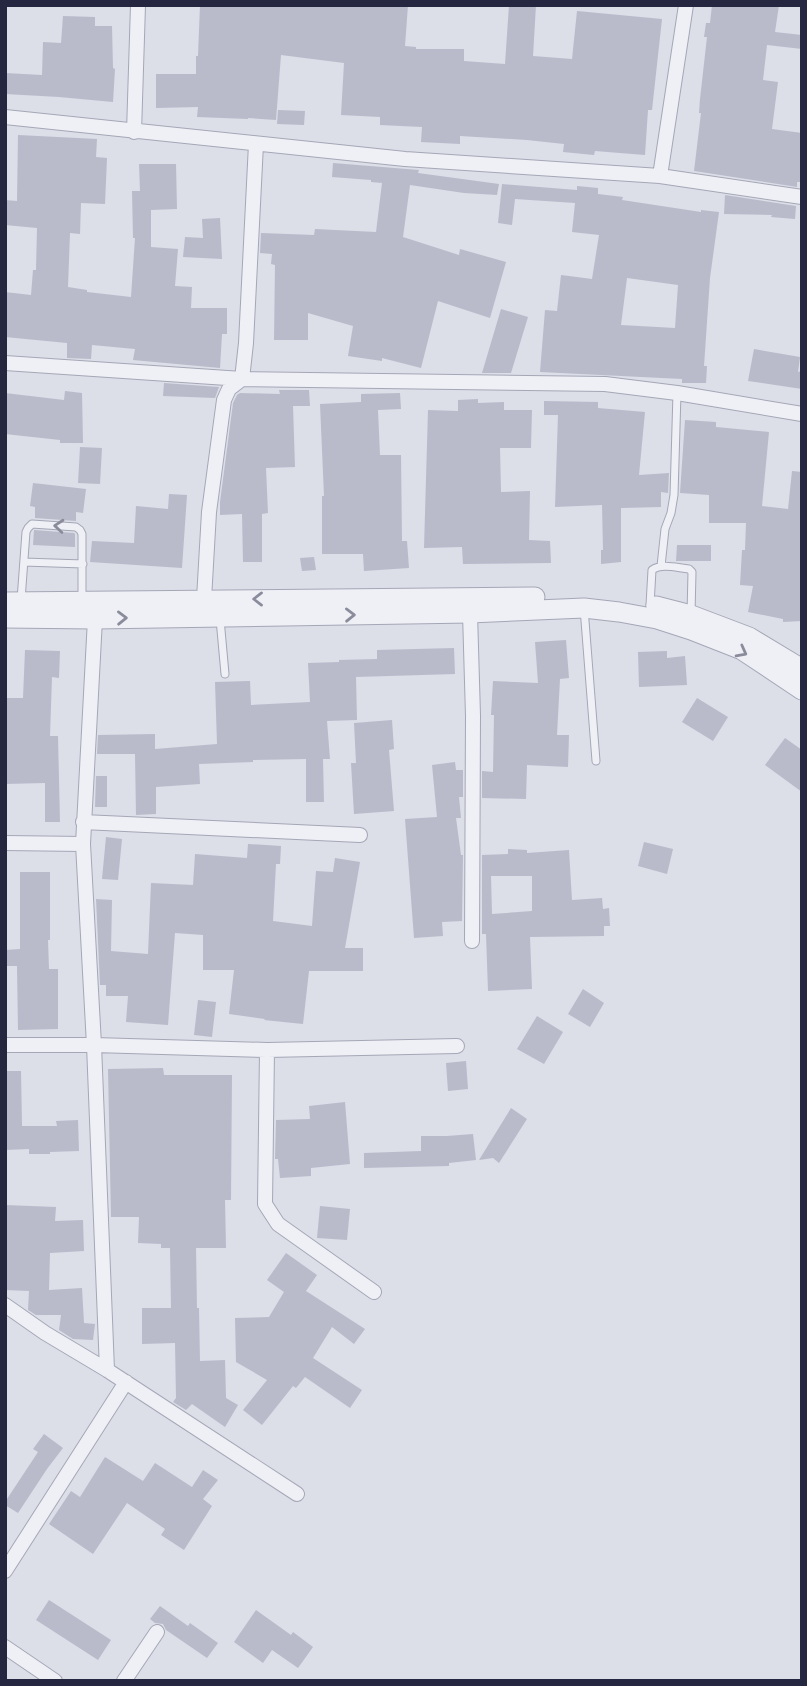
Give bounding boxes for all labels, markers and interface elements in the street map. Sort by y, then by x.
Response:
one-way arrow [54,519,65,534]
one-way arrow [253,591,263,607]
one-way arrow [345,607,356,623]
one-way arrow [117,611,128,626]
one-way arrow [734,643,747,657]

